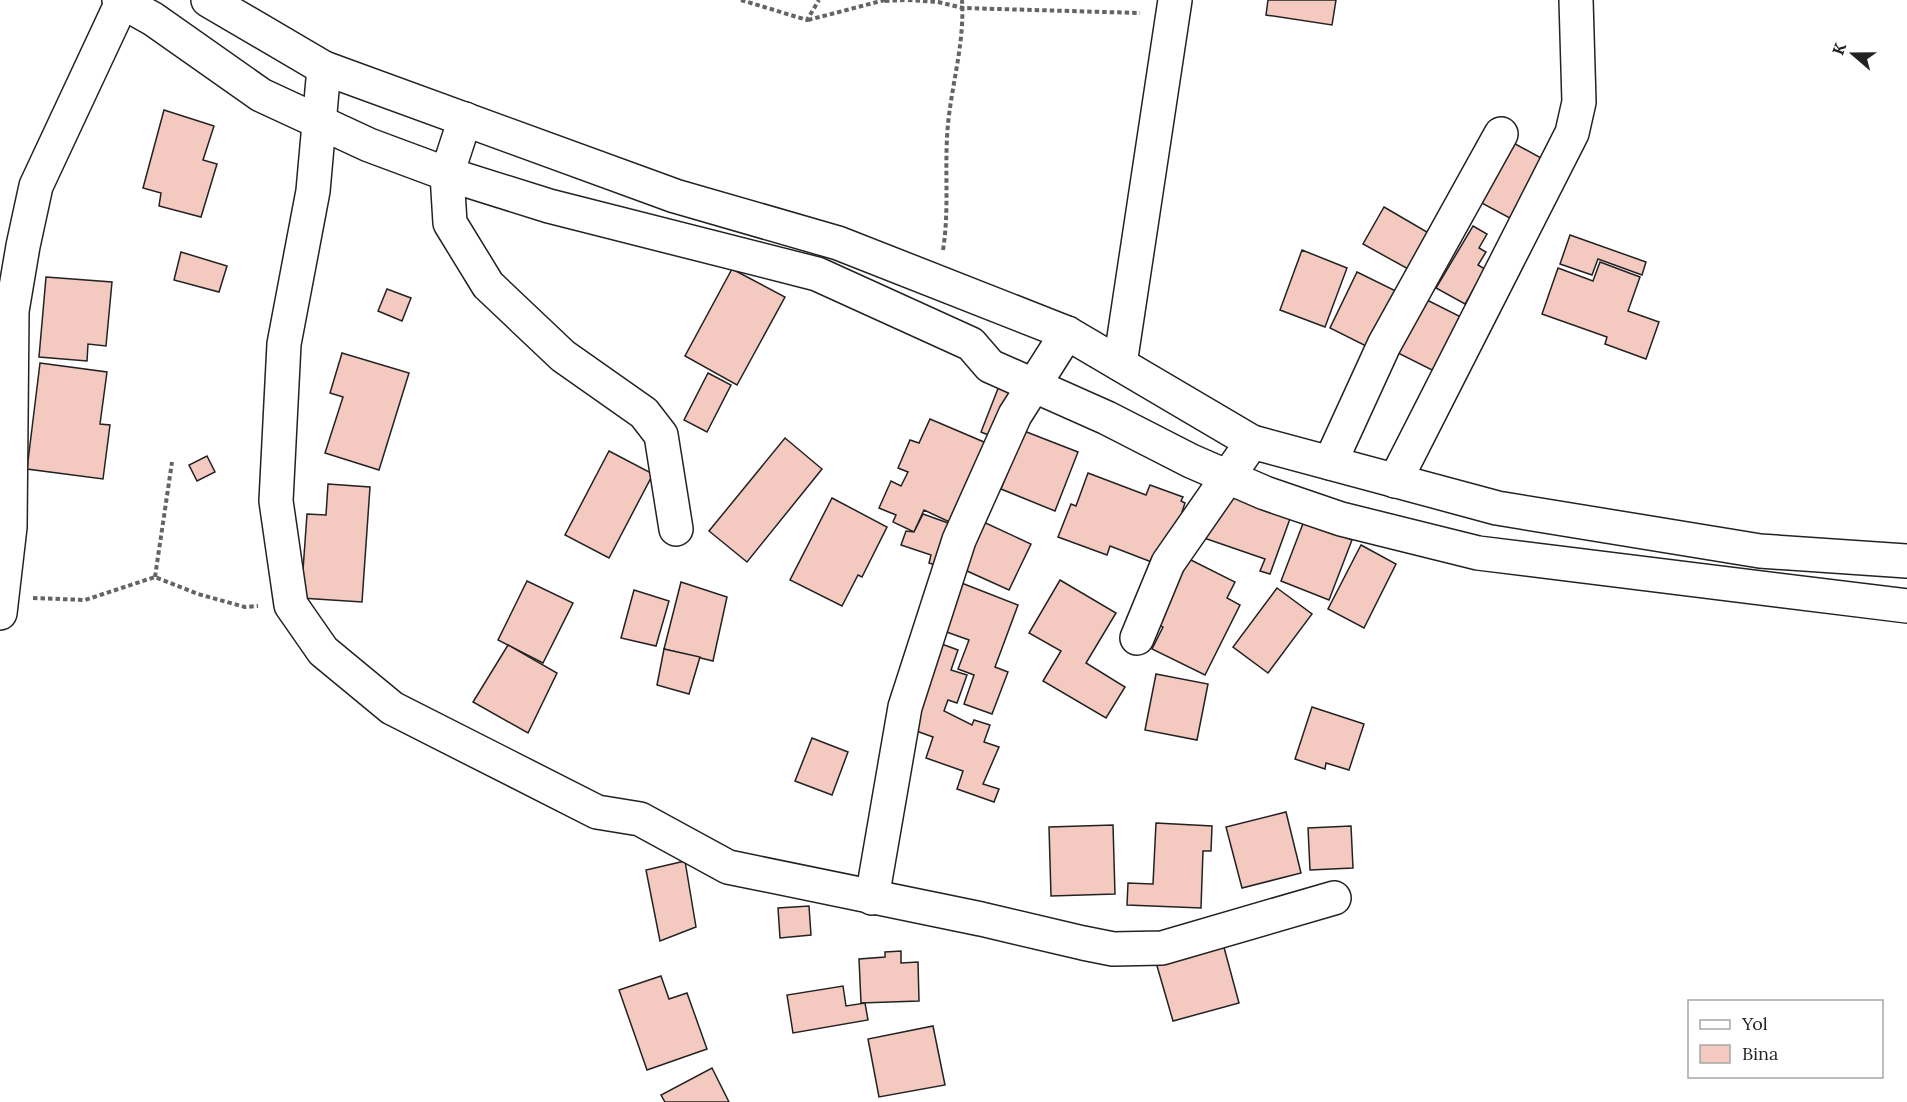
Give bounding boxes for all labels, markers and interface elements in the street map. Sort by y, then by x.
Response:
north arrow [1823,24,1883,84]
text: K [1828,40,1850,58]
legend [1688,1000,1883,1078]
text: Yol [1741,1012,1768,1035]
text: Bina [1742,1042,1778,1065]

